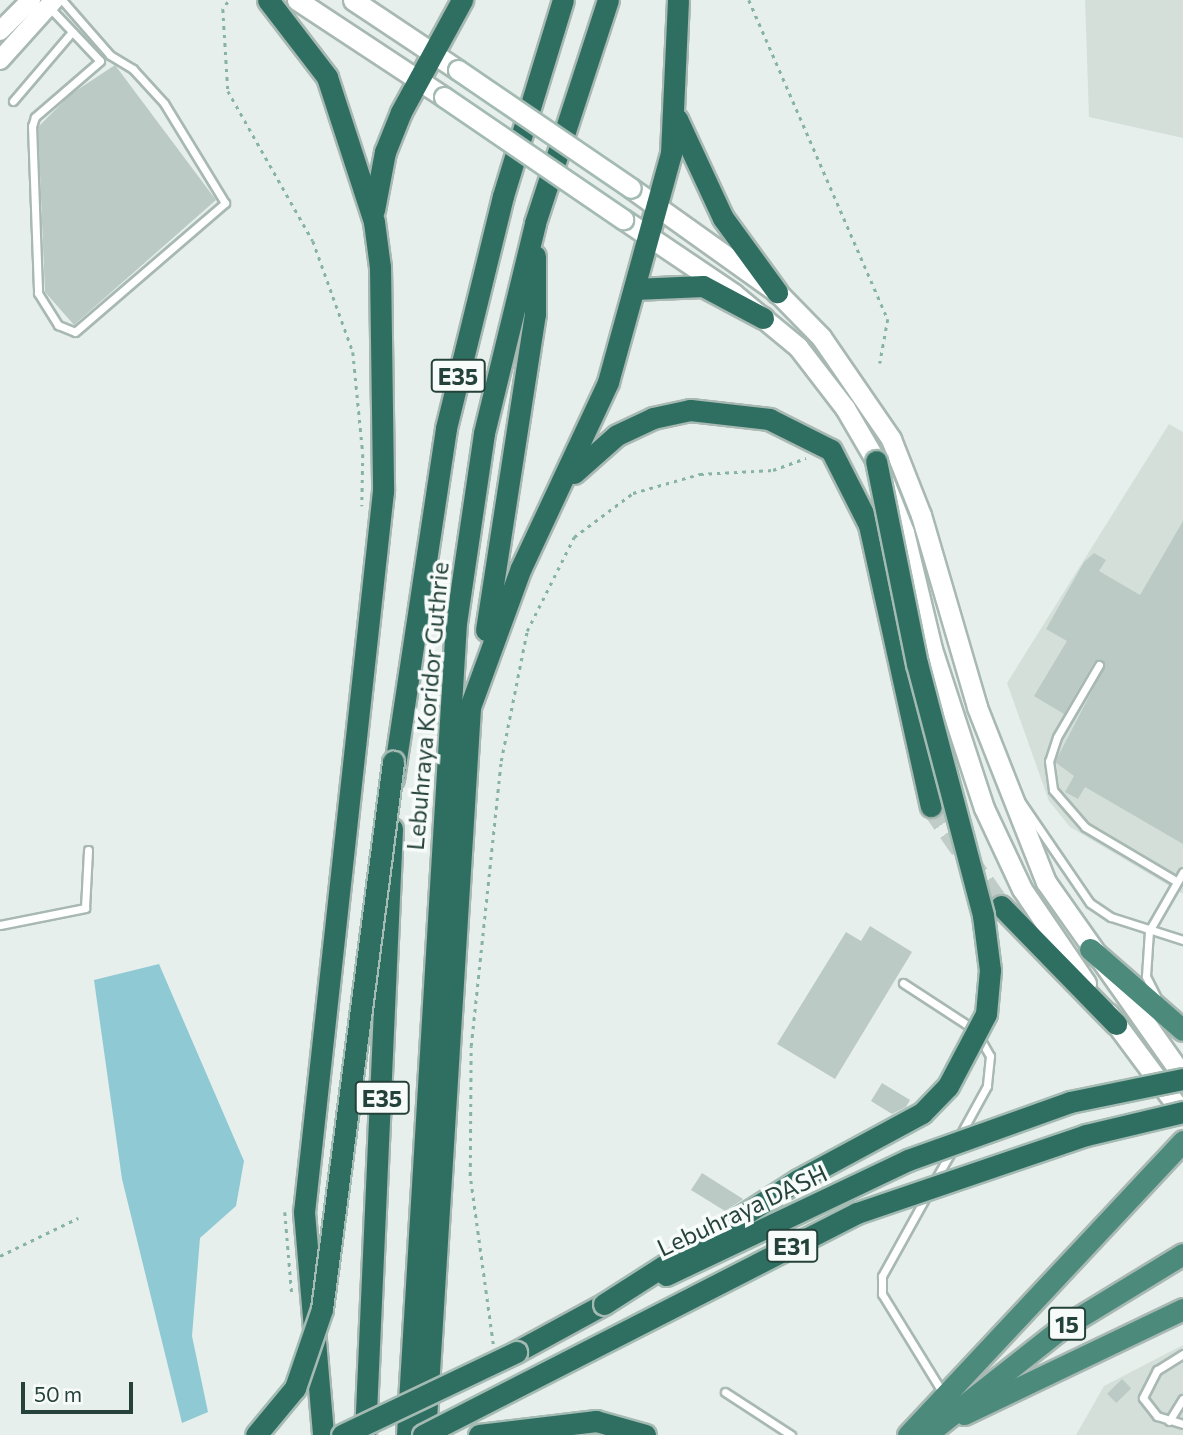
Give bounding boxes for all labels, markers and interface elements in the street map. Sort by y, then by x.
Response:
road number: E35 [430,356,486,396]
street label: Lebuhraya Koridor Guthrie [400,561,454,851]
road number: E35 [354,1078,410,1118]
street label: Lebuhraya DASH [652,1158,832,1262]
road number: E31 [766,1226,818,1266]
road number: 15 [1048,1304,1086,1344]
scale bar [24,1368,136,1412]
text: 50 m [34,1381,82,1406]

